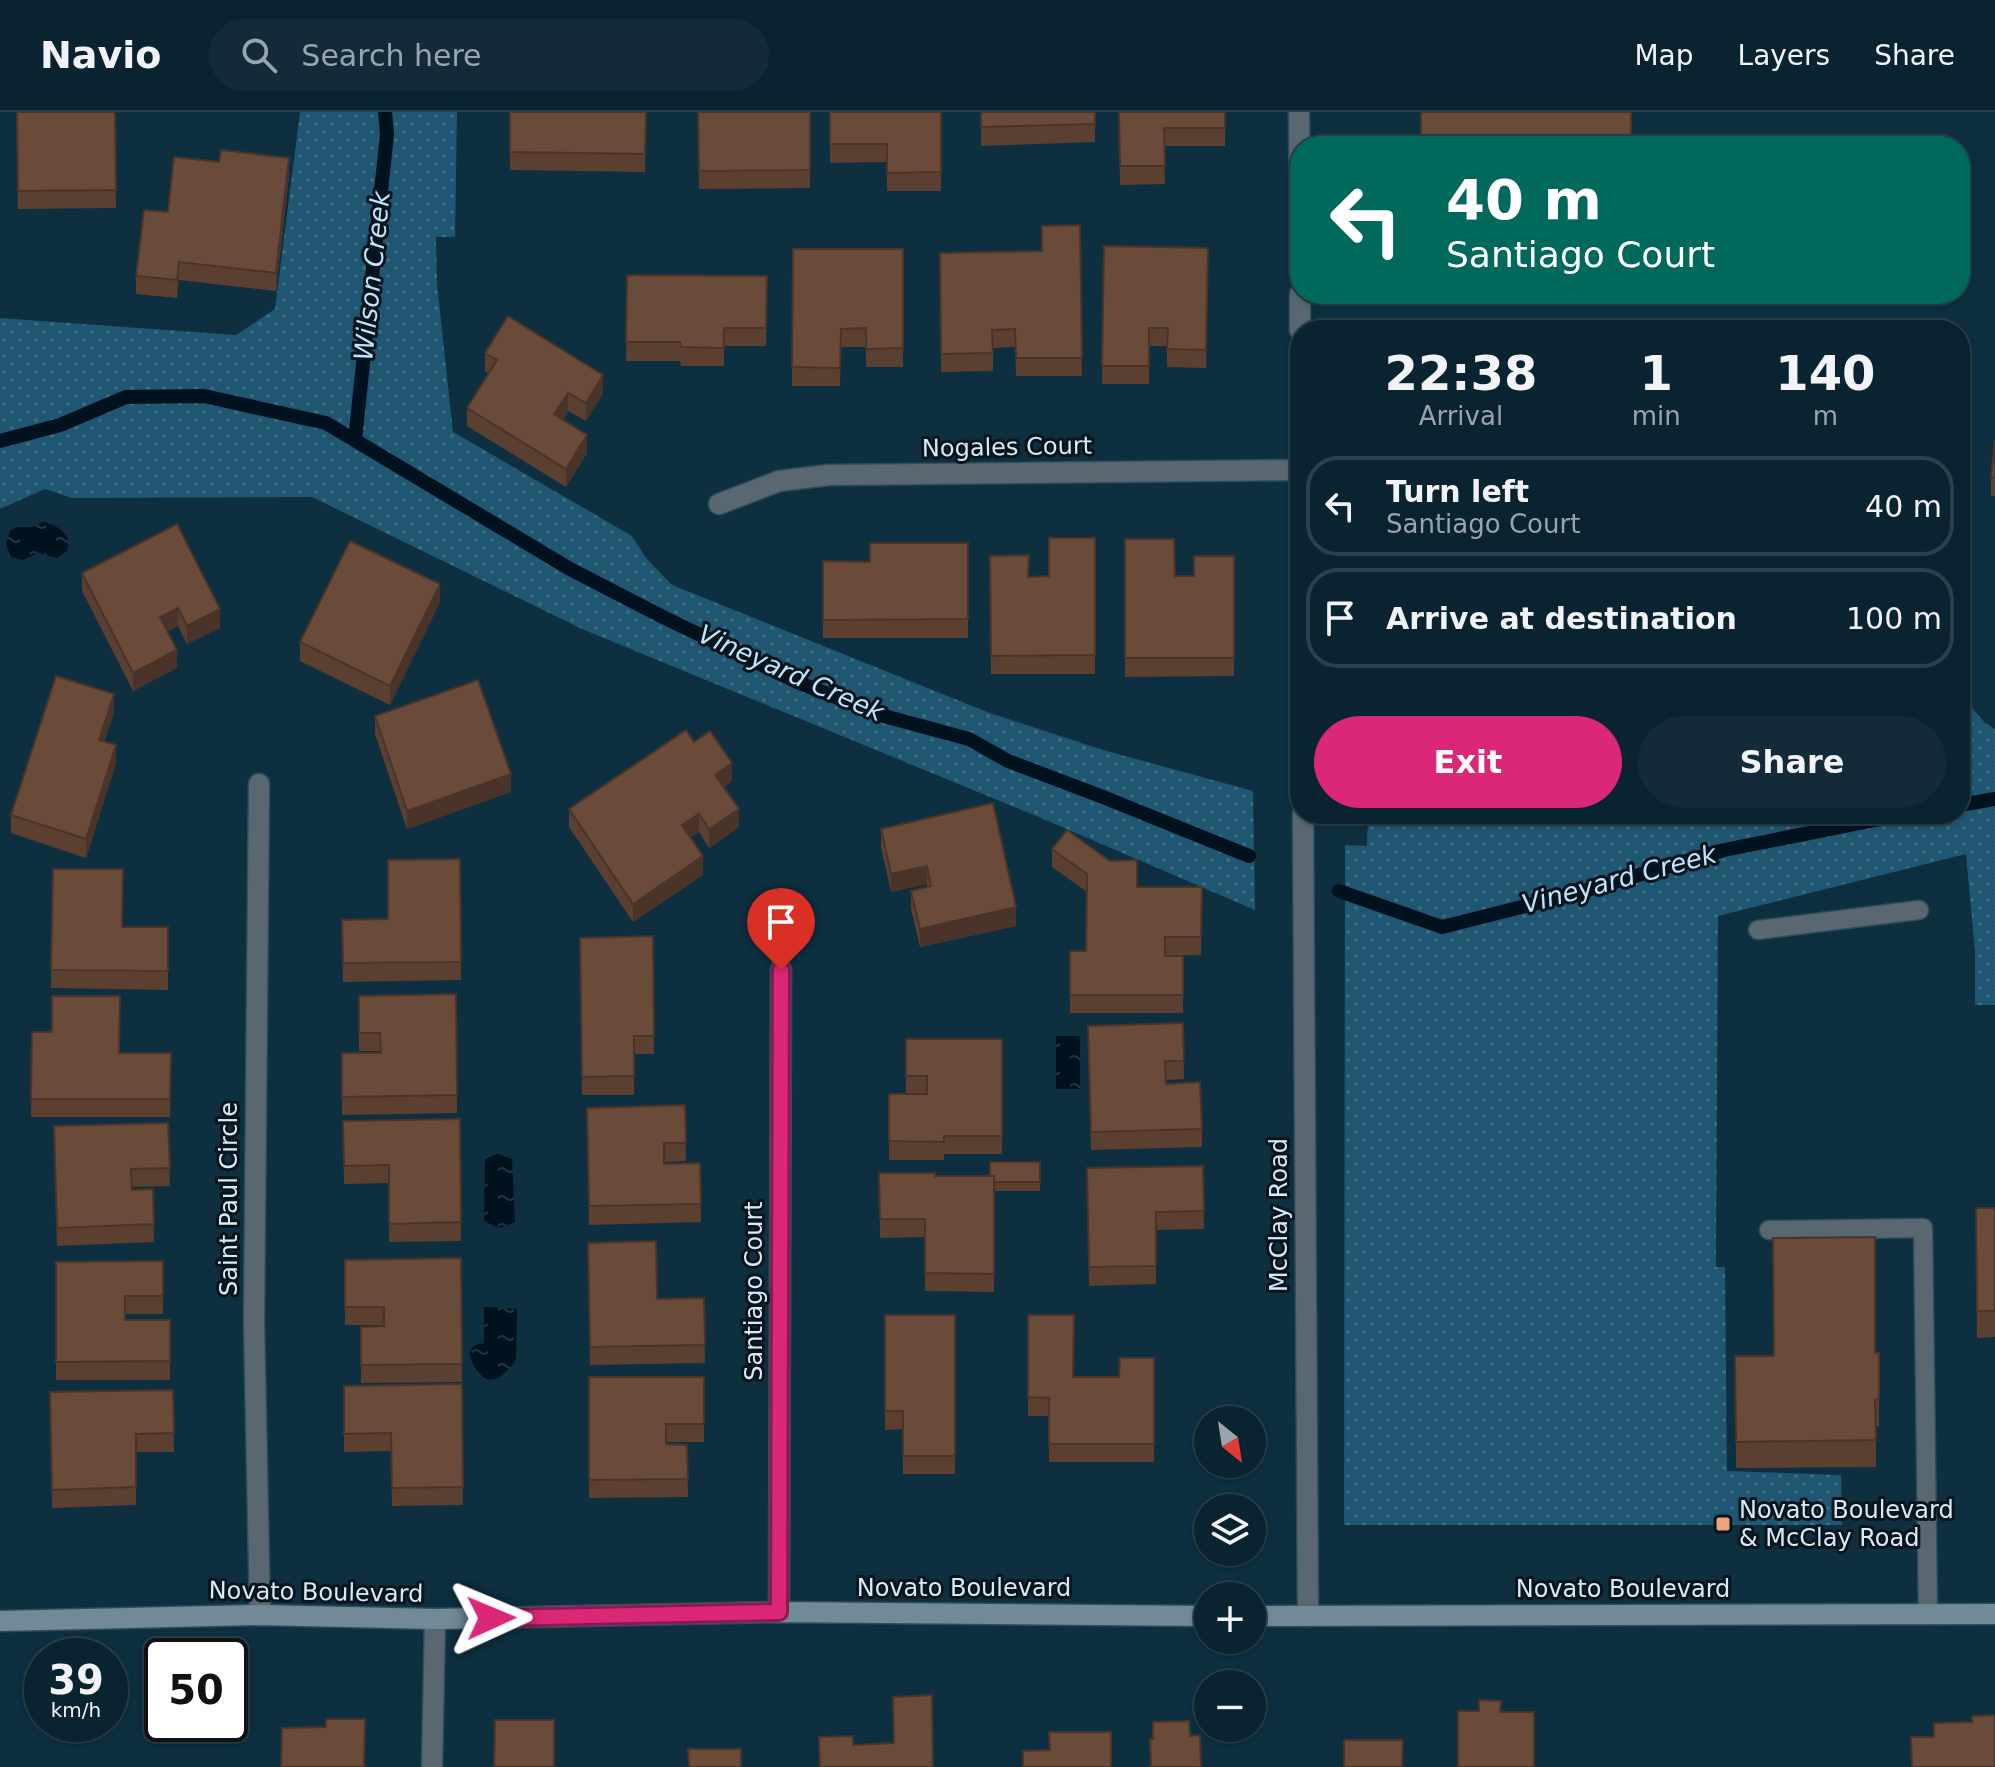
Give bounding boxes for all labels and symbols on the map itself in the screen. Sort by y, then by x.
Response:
water label: Wilson Creek [348,189,396,362]
street label: Nogales Court [922,432,1092,462]
water label: Vineyard Creek [693,619,889,728]
water label: Vineyard Creek [1518,838,1720,919]
pin [747,888,815,970]
street label: Saint Paul Circle [215,1102,243,1296]
street label: McClay Road [1265,1138,1293,1292]
street label: Santiago Court [740,1201,768,1381]
north arrow [1194,1406,1266,1478]
place label: Novato Boulevard & McClay Road [1739,1496,1954,1552]
marker: Novato Boulevard & McClay Road [1714,1515,1732,1533]
street label: Novato Boulevard [857,1574,1071,1602]
street label: Novato Boulevard [1516,1575,1730,1603]
street label: Novato Boulevard [208,1576,424,1608]
position arrow [449,1576,533,1660]
speed limit sign: 50 [144,1638,248,1742]

